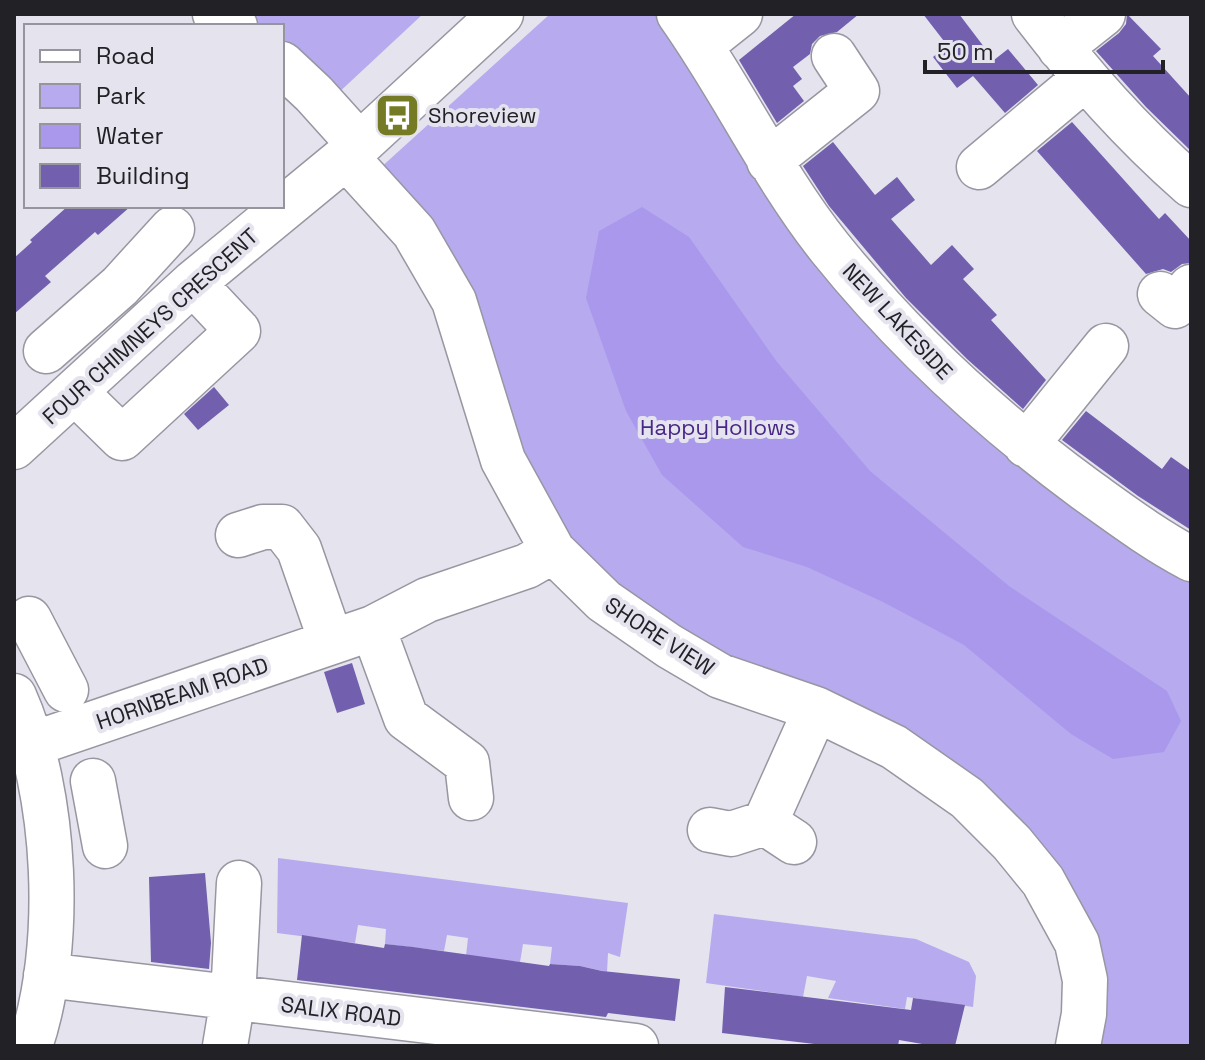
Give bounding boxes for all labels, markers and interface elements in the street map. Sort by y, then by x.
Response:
legend [24,24,284,208]
scale bar [925,24,1163,74]
text: 50 m [937,36,994,67]
text: Road [96,40,155,71]
text: Park [96,80,146,111]
bus stop icon: Shoreview [373,91,421,139]
place label: Shoreview [428,101,537,129]
text: Water [96,120,164,151]
text: Building [96,160,190,191]
street label: FOUR CHIMNEYS CRESCENT [36,222,264,430]
street label: NEW LAKESIDE [837,257,959,385]
park label: Happy Hollows [640,413,796,441]
street label: SHORE VIEW [600,590,720,682]
street label: HORNBEAM ROAD [92,650,272,736]
street label: SALIX ROAD [279,990,403,1032]

